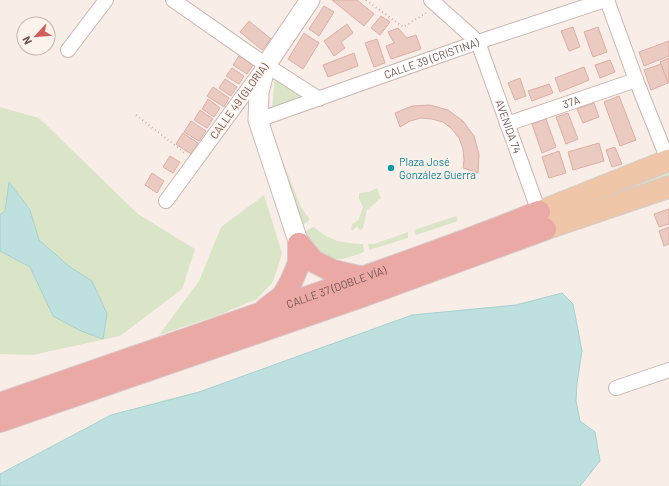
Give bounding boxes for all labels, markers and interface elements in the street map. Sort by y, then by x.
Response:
north arrow [16,16,56,56]
text: N [19,34,34,47]
street label: CALLE 39 (CRISTINA) [382,35,481,81]
street label: CALLE 49 (GLORIA) [207,60,271,141]
street label: 37A [561,92,582,111]
street label: AVENIDA 74 [493,98,524,155]
place label: Plaza José González Guerra [399,155,476,181]
marker: Plaza José González Guerra [386,163,396,173]
street label: CALLE 37 (DOBLE VÍA) [284,263,388,310]

